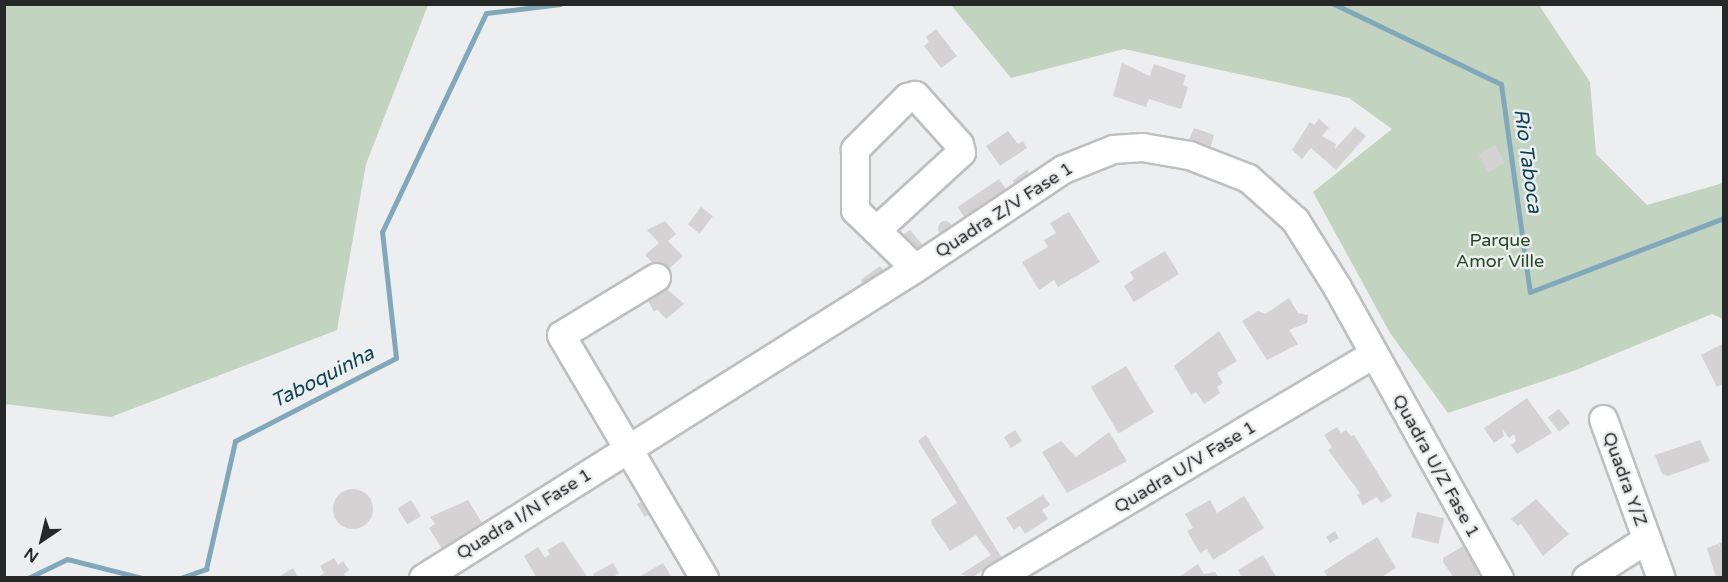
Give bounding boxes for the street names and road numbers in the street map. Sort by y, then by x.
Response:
street label: Quadra Z/V Fase 1 [931,157,1077,263]
street label: Quadra U/Z Fase 1 [1388,391,1484,541]
street label: Quadra U/V Fase 1 [1110,416,1260,518]
street label: Quadra Y/Z [1598,429,1652,529]
street label: Quadra I/N Fase 1 [452,464,596,564]

